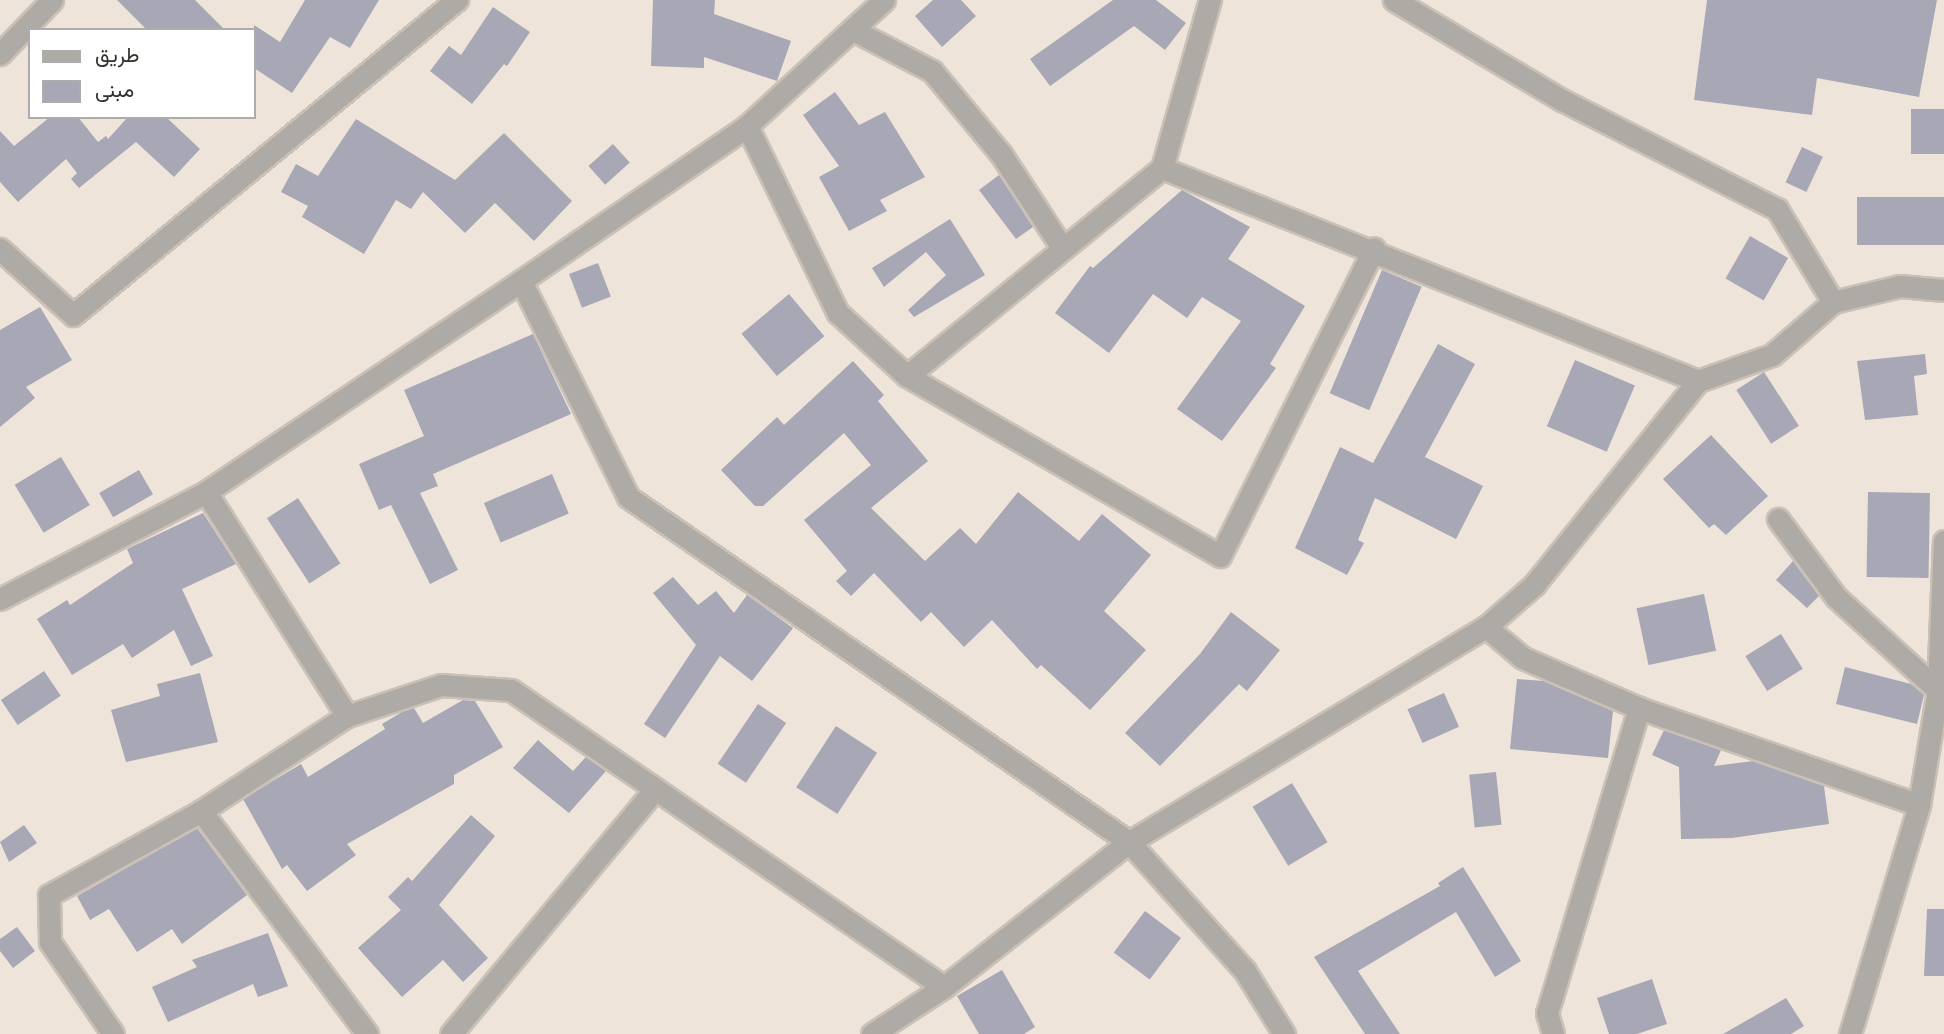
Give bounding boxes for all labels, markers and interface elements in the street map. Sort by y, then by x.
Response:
legend [28,28,256,119]
text: طريق [95,43,140,67]
text: مبنى [95,78,134,102]

